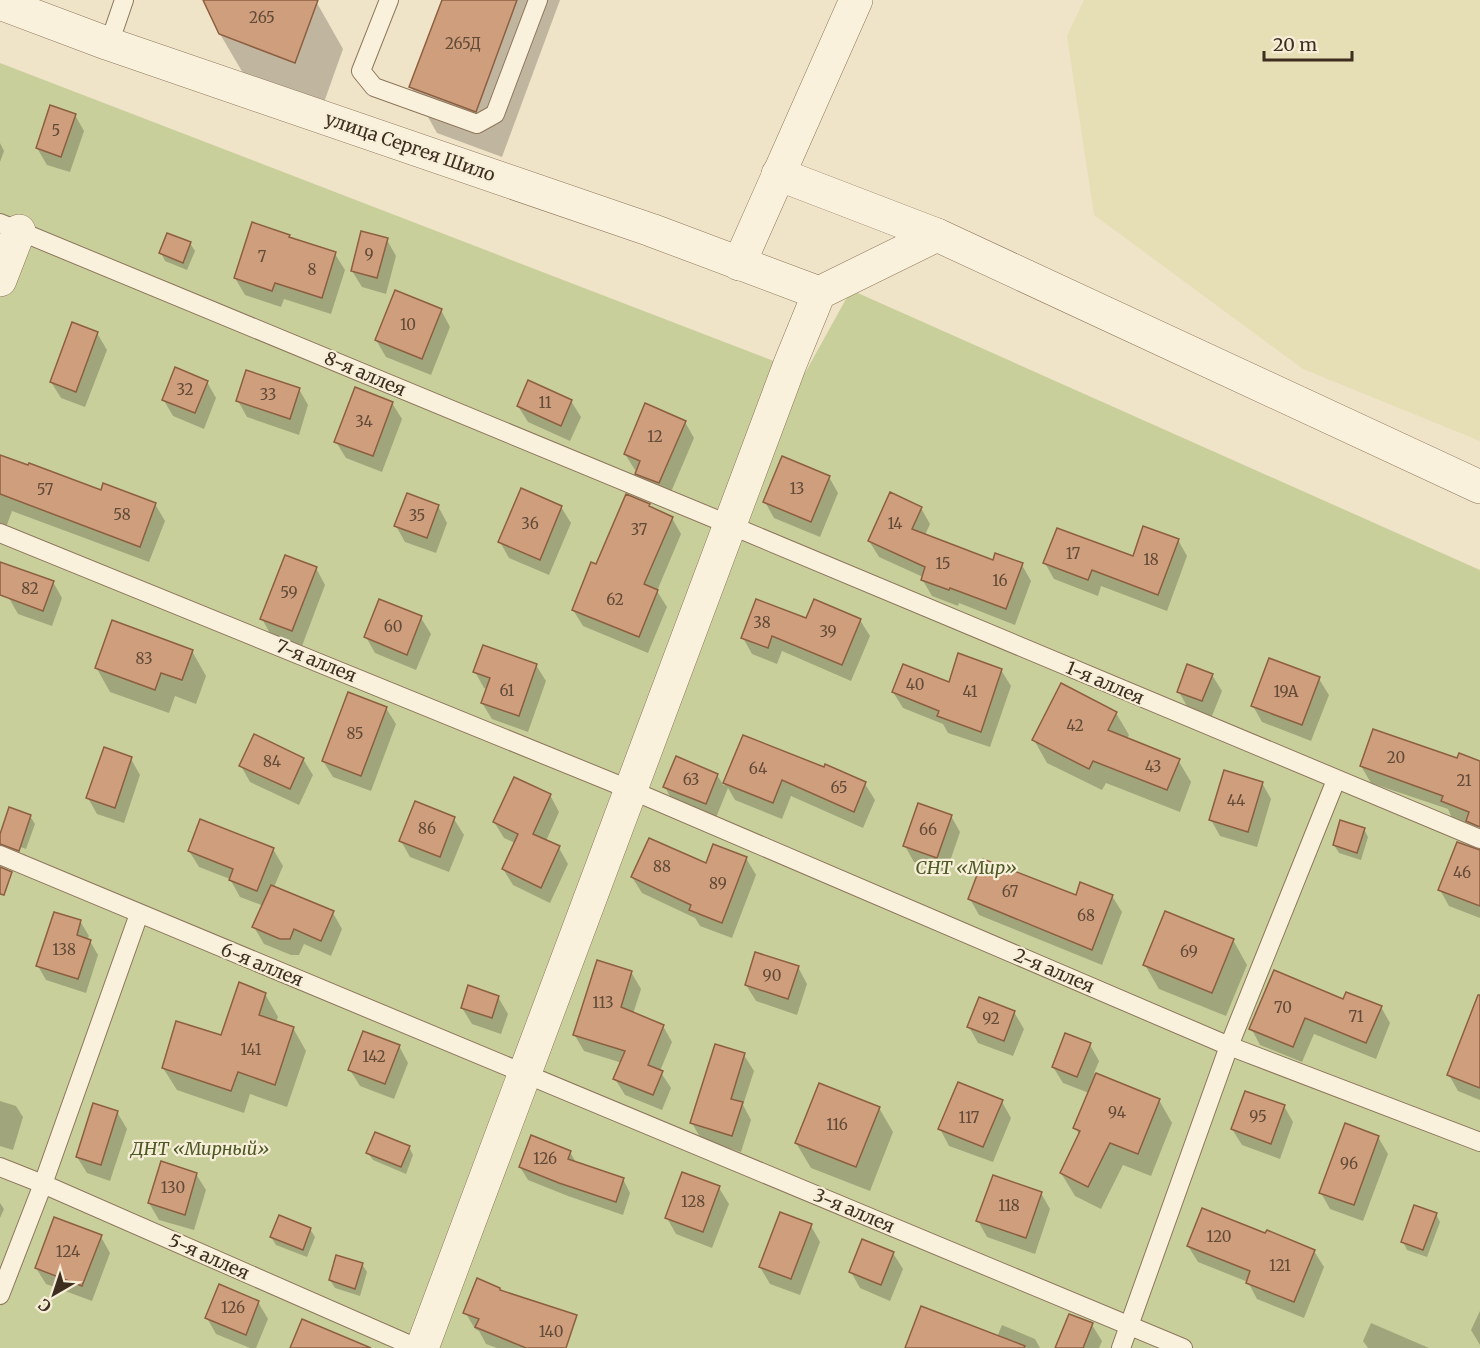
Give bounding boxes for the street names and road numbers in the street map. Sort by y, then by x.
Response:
street label: улица Сергея Шило [322,107,498,186]
street label: 8-я аллея [321,346,410,401]
street label: 7-я аллея [273,634,360,687]
street label: 1-я аллея [1063,656,1148,709]
street label: 6-я аллея [218,938,307,992]
street label: 2-я аллея [1010,943,1098,998]
street label: 3-я аллея [810,1183,898,1238]
street label: 5-я аллея [165,1229,253,1285]

